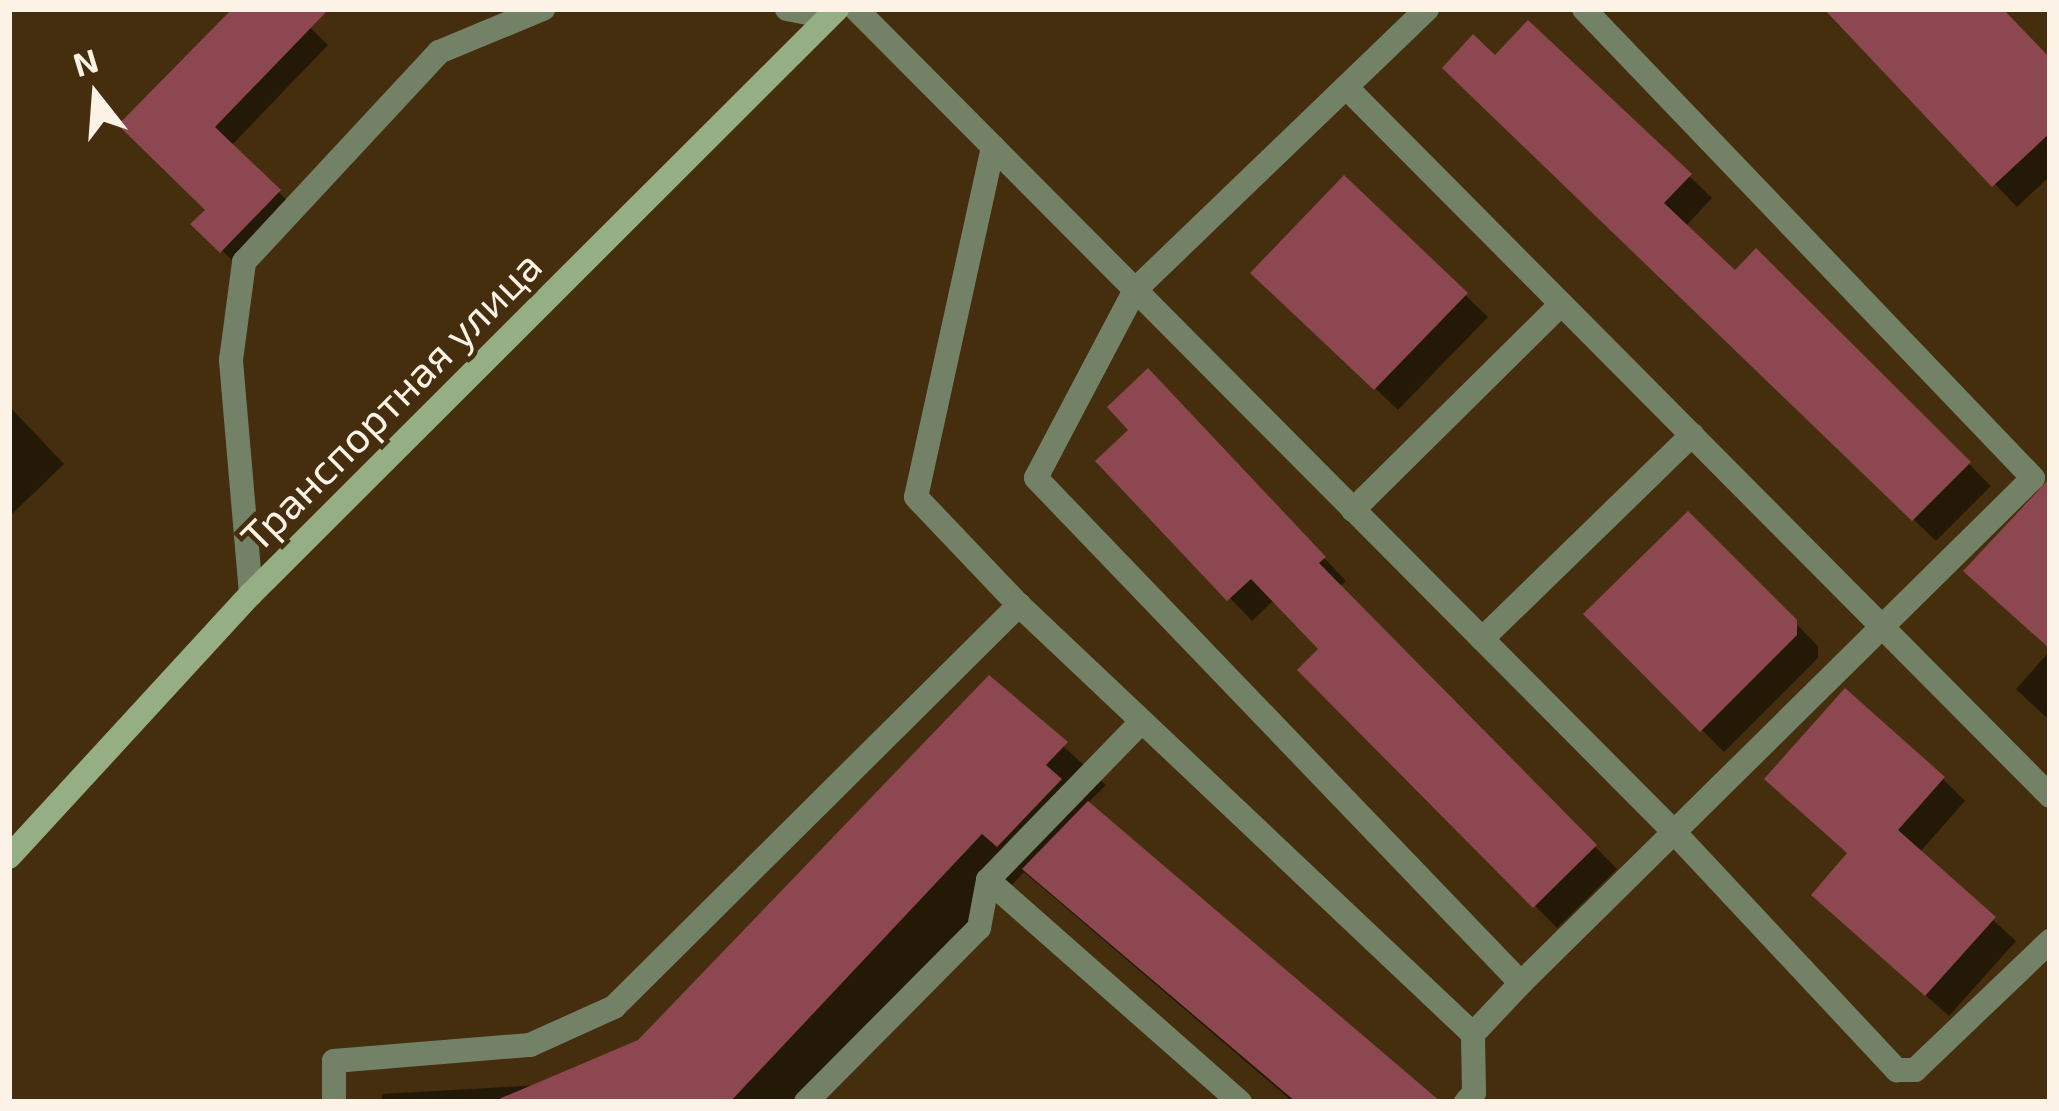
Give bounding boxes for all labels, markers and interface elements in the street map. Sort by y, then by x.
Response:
north arrow [36,36,156,156]
text: N [68,39,103,84]
street label: Транспортная улица [229,239,551,561]

